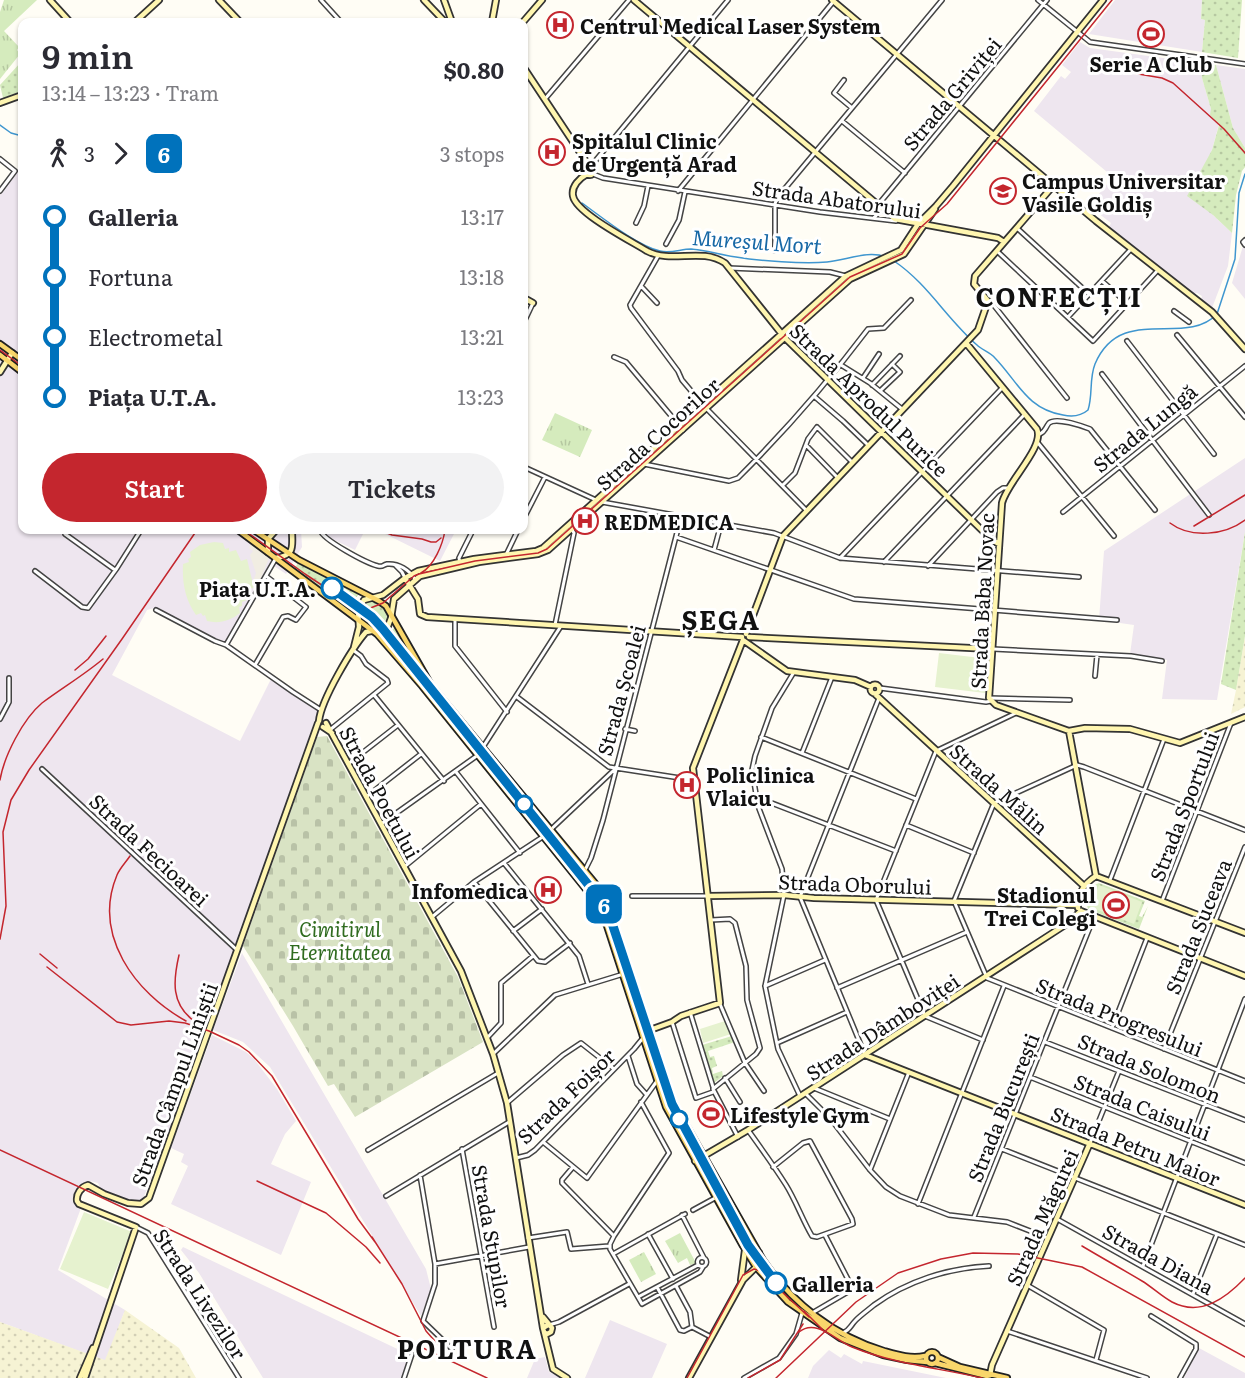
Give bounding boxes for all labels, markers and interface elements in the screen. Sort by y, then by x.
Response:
hospital icon: Centrul Medical Laser System [545,10,575,40]
place label: Centrul Medical Laser System [580,10,881,40]
sports icon: Serie A Club [1136,19,1166,49]
street label: Strada Griviței [894,29,1008,156]
text: 9 min [42,30,134,79]
place label: Serie A Club [1089,48,1213,78]
text: $0.80 [444,53,504,86]
text: 13:14 – 13:23 · Tram [42,77,219,107]
place label: Spitalul Clinic de Urgență Arad [572,125,737,179]
icon: walk [42,137,75,170]
icon: forward [104,137,137,170]
hospital icon: Spitalul Clinic de Urgență Arad [537,137,567,167]
text: 3 [84,138,95,168]
text: 6 [158,138,170,169]
text: 3 stops [440,138,504,168]
place label: Campus Universitar Vasile Goldiș [1022,165,1225,219]
street label: Strada Abatorului [750,171,924,225]
school or university icon: Campus Universitar Vasile Goldiș [988,176,1018,206]
text: Galleria [88,200,178,233]
text: 13:17 [461,201,504,231]
water label: Mureșul Mort [691,220,824,260]
text: Fortuna [88,260,173,293]
text: 13:18 [459,261,504,291]
district label: CONFECȚII [976,276,1142,316]
street label: Strada Aprodul Purice [784,315,956,483]
text: Electrometal [88,320,223,353]
text: 13:21 [460,321,504,351]
street label: Strada Cocorilor [589,369,726,497]
street label: Strada Lungă [1085,375,1203,478]
text: Piața U.T.A. [88,380,217,413]
text: 13:23 [458,381,504,411]
button: Start [42,453,267,522]
button: Tickets [279,453,504,522]
hospital icon: REDMEDICA [570,506,600,536]
place label: REDMEDICA [604,506,734,536]
street label: Strada Baba Novac [961,512,1001,690]
place label: Piața U.T.A. [199,573,316,604]
marker: Piața U.T.A. [321,577,343,599]
district label: ȘEGA [682,599,760,638]
street label: Strada Școalei [588,621,652,759]
street label: Strada Poetului [333,720,429,864]
street label: Strada Sportului [1141,726,1225,885]
street label: Strada Mălin [944,735,1056,841]
place label: Policlinica Vlaicu [706,759,815,812]
hospital icon: Policlinica Vlaicu [672,770,702,800]
street label: Strada Fecioarei [84,786,217,913]
unlabelled marker [515,795,533,813]
street label: Strada Suceava [1156,854,1238,998]
street label: Strada Oborului [778,865,932,901]
place label: Infomedica [411,875,528,905]
hospital icon: Infomedica [533,875,563,905]
place label: Stadionul Trei Colegi [984,879,1096,932]
line badge: 6 [584,884,624,924]
text: 6 [598,889,610,920]
sports icon: Stadionul Trei Colegi [1101,890,1131,920]
park label: Cimitirul Eternitatea [289,913,392,966]
street label: Strada Dâmboviței [799,965,965,1087]
street label: Strada Progresului [1032,969,1208,1063]
street label: Strada Câmpul Liniștii [122,977,224,1190]
street label: Strada Solomon [1074,1025,1226,1109]
street label: Strada București [958,1028,1046,1186]
street label: Strada Foișor [509,1040,621,1150]
street label: Strada Caisului [1070,1065,1216,1147]
street label: Strada Petru Maior [1047,1097,1226,1193]
sports icon: Lifestyle Gym [696,1099,726,1129]
place label: Lifestyle Gym [730,1099,870,1129]
unlabelled marker [670,1110,688,1128]
street label: Strada Măgurei [997,1143,1085,1290]
street label: Strada Stupilor [466,1162,520,1311]
street label: Strada Diana [1098,1215,1220,1301]
street label: Strada Livezilor [147,1222,255,1365]
place label: Galleria [792,1268,875,1298]
marker: Galleria [765,1272,787,1294]
district label: POLTURA [397,1328,537,1367]

